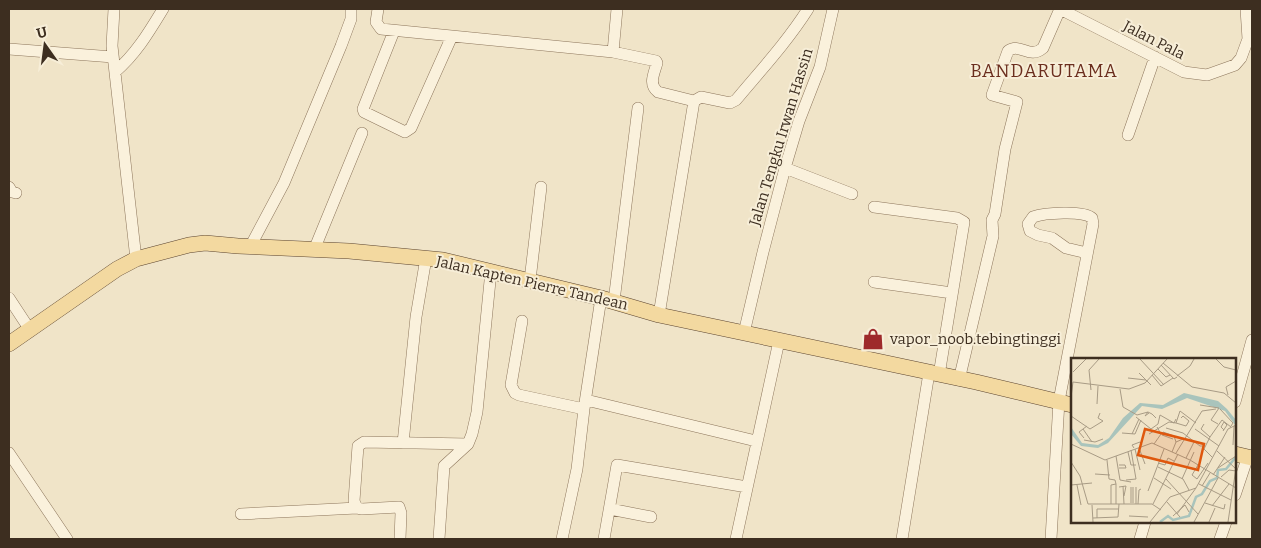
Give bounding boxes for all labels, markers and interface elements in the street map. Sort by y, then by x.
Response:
street label: Jalan Pala [1119,16,1188,63]
north arrow [20,20,70,70]
text: U [35,23,50,42]
street label: Jalan Tengku Irwan Hassin [745,46,817,229]
district label: BANDARUTAMA [970,60,1118,82]
street label: Jalan Kapten Pierre Tandean [433,252,630,314]
shop icon: vapor_noob.tebingtinggi [860,326,886,352]
place label: vapor_noob.tebingtinggi [889,330,1061,348]
inset map [1071,358,1236,523]

